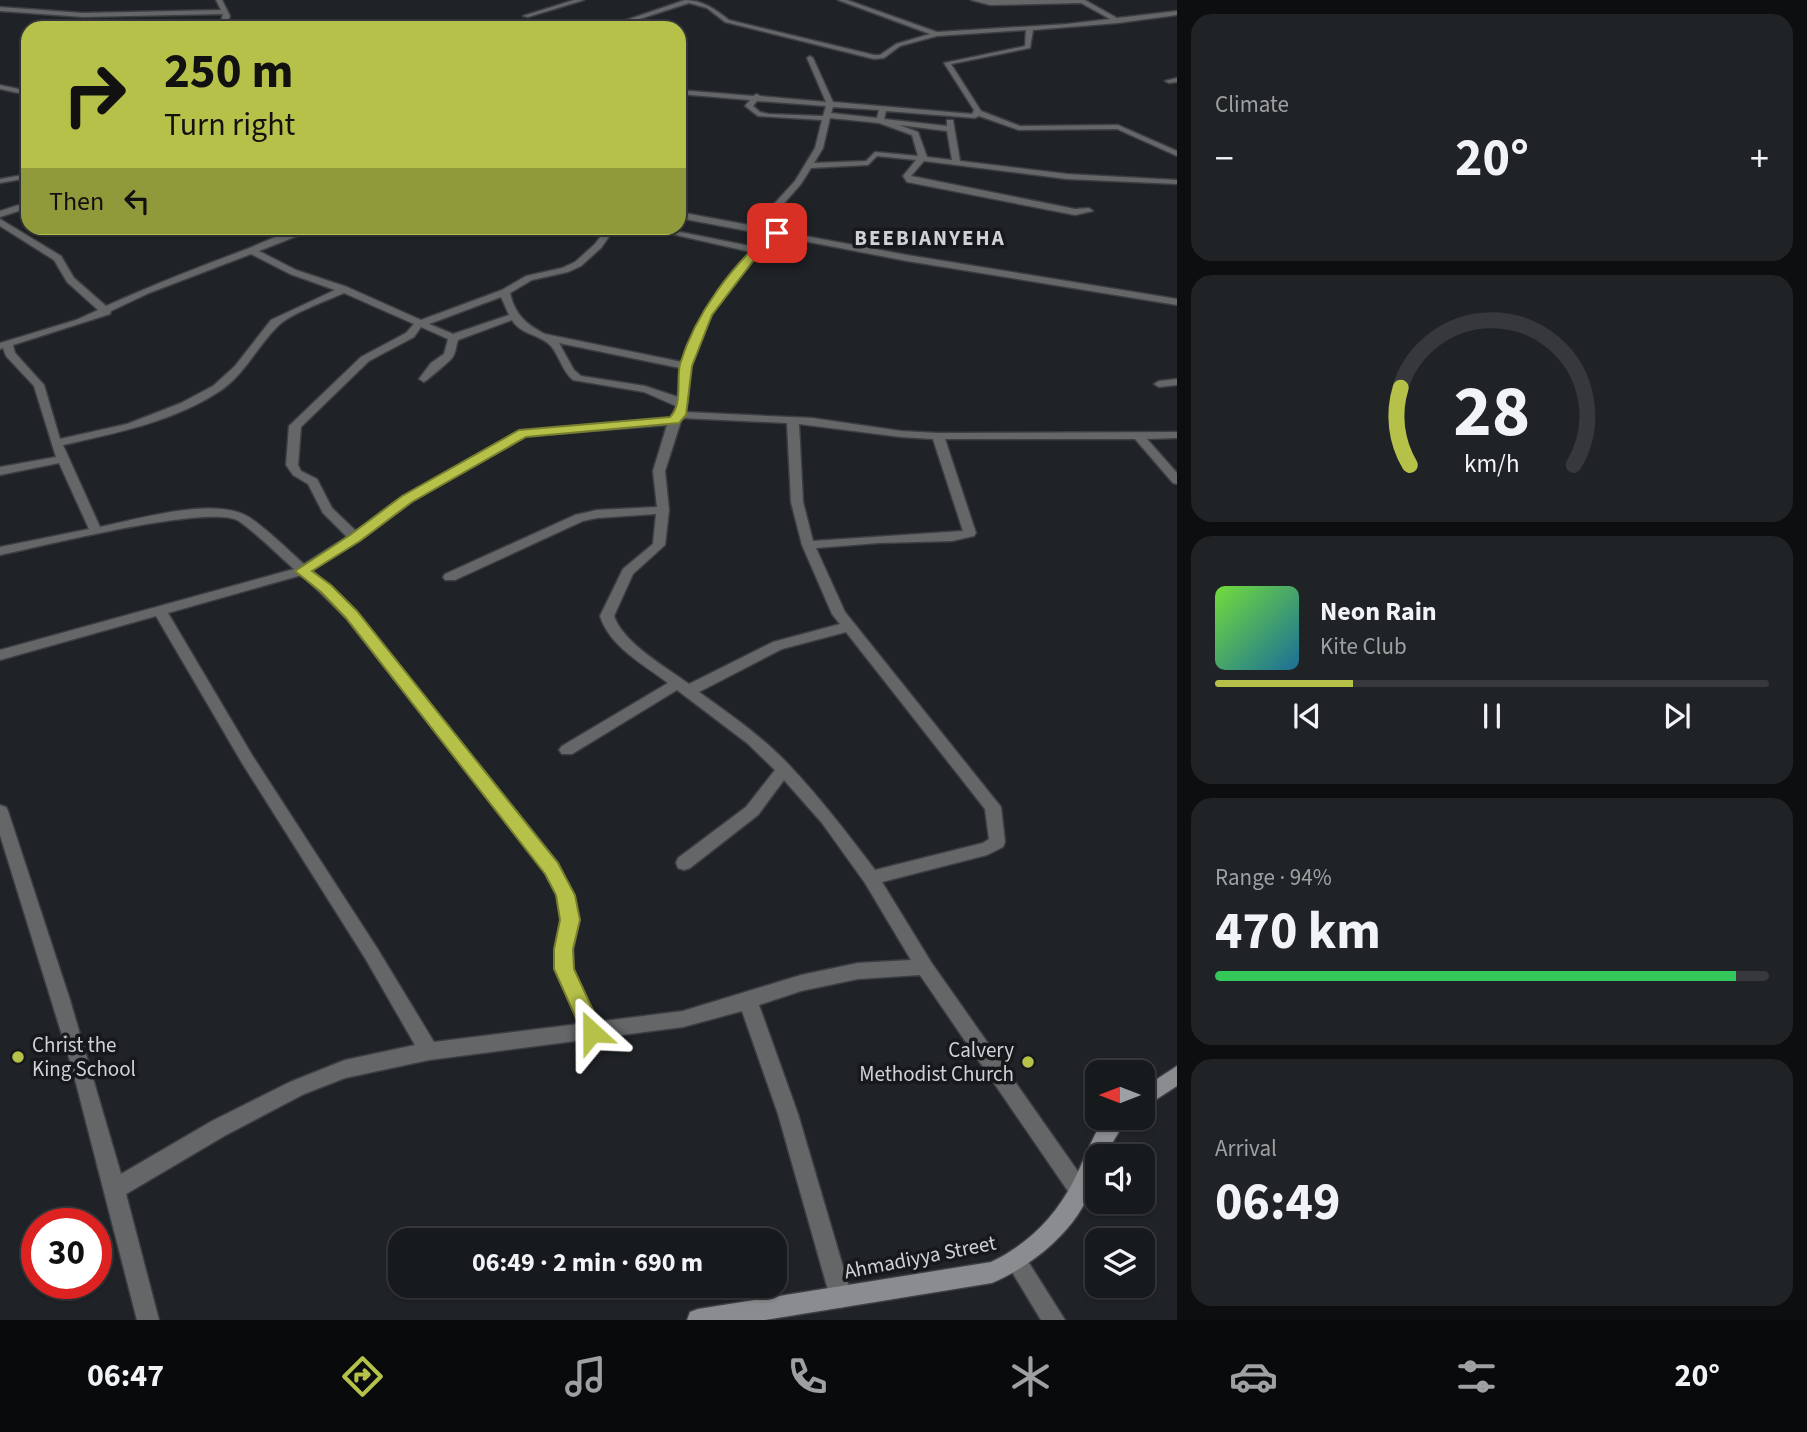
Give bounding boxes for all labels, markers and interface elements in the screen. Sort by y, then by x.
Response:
text: 250 m [164,37,293,107]
icon: right [49,49,140,140]
text: Climate [1215,88,1289,121]
text: Turn right [164,102,295,148]
text: 20° [1455,122,1529,196]
text: − [1215,132,1234,186]
text: + [1750,132,1769,186]
icon: left [118,182,156,220]
text: Then [49,183,104,220]
pin [747,203,807,263]
icon: arrive [758,214,796,252]
district label: BEEBIANYEHA [854,223,1006,253]
text: 28 [1454,360,1530,464]
text: km/h [1464,446,1520,482]
text: Neon Rain [1320,593,1437,630]
text: Kite Club [1320,630,1407,663]
icon: previous [1288,697,1326,735]
icon: pause [1473,697,1511,735]
icon: next [1658,697,1696,735]
text: Range · 94% [1215,861,1332,894]
text: 470 km [1215,895,1381,969]
position arrow [555,995,629,1069]
place label: Christ the King School [32,1030,136,1084]
place label: Calvery Methodist Church [859,1035,1014,1089]
marker: Christ the King School [10,1049,26,1065]
marker: Calvery Methodist Church [1020,1054,1036,1070]
north arrow [1085,1060,1155,1130]
map controls [1085,1060,1155,1298]
text: Arrival [1215,1132,1277,1165]
button: sound [1085,1144,1155,1214]
text: 06:49 [1215,1166,1340,1240]
speed limit sign: 30 [21,1208,112,1299]
street label: Ahmadiyya Street [841,1228,999,1286]
button: layers [1085,1228,1155,1298]
text: 06:49 · 2 min · 690 m [472,1244,703,1281]
icon: directions [338,1352,387,1401]
icon: music [561,1352,610,1401]
icon: phone [783,1352,832,1401]
icon: climate [1006,1352,1055,1401]
icon: car [1229,1352,1278,1401]
icon: filters [1452,1352,1501,1401]
text: 06:47 [87,1353,164,1399]
text: 20° [1675,1353,1720,1399]

